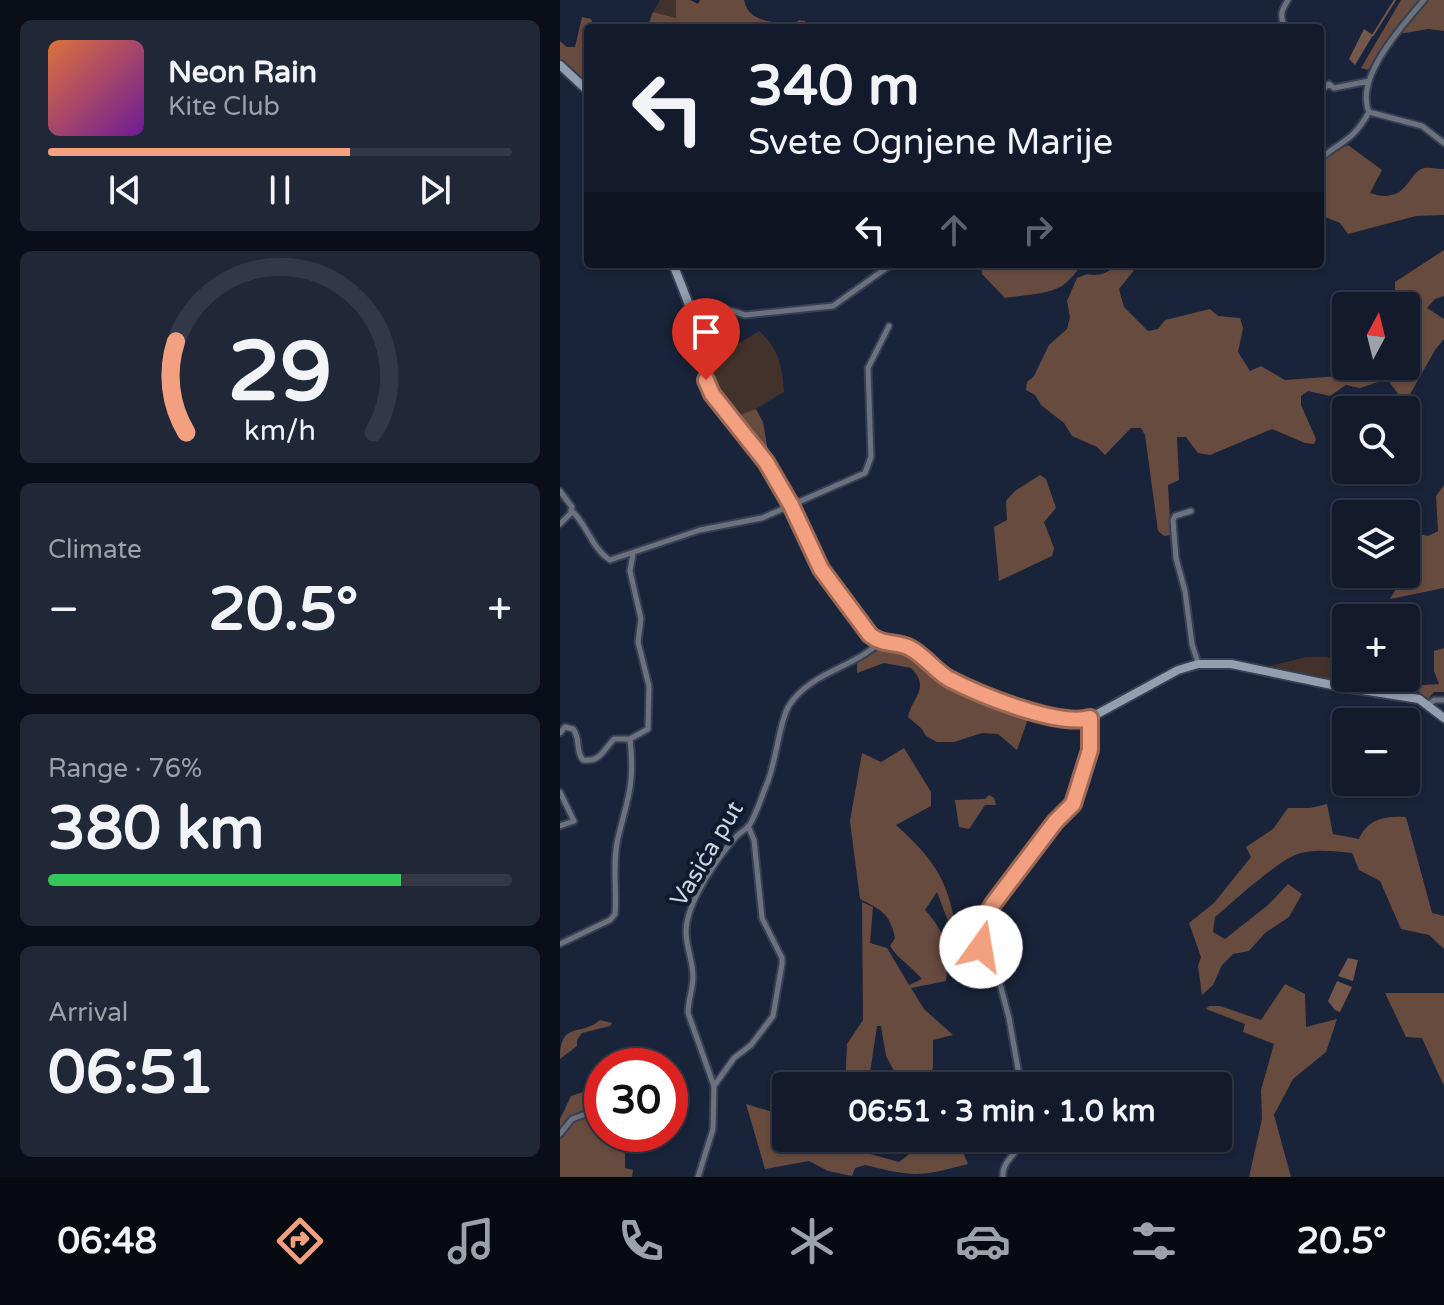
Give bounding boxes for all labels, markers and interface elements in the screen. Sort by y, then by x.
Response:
text: 340 m [748,53,919,120]
text: Neon Rain [168,54,317,91]
icon: left [616,56,720,160]
text: Kite Club [168,91,280,122]
text: Svete Ognjene Marije [748,121,1113,164]
icon: previous [103,168,147,212]
icon: pause [258,168,302,212]
icon: next [413,168,457,212]
icon: left [848,208,892,252]
icon: ahead [932,208,976,252]
icon: right [1016,208,1060,252]
north arrow [1332,292,1420,380]
map controls [1332,292,1420,796]
pin [672,298,740,380]
icon: arrive [684,310,728,354]
text: 29 [228,323,332,423]
button: search [1332,396,1420,484]
text: km/h [244,414,316,448]
button: layers [1332,500,1420,588]
text: Climate [48,534,142,565]
text: 20.5° [208,574,358,646]
text: − [48,584,79,637]
text: + [487,584,512,637]
button: + [1332,604,1420,692]
button: − [1332,708,1420,796]
text: Range · 76% [48,753,202,784]
text: 380 km [48,793,264,865]
street label: Vasića put [664,796,750,912]
position arrow [939,905,1023,989]
text: Arrival [48,997,128,1028]
text: 06:51 [48,1037,214,1109]
speed limit sign: 30 [584,1048,688,1152]
text: 06:51 · 3 min · 1.0 km [848,1093,1156,1130]
icon: directions [272,1213,328,1269]
icon: music [443,1213,499,1269]
icon: phone [613,1213,669,1269]
icon: climate [784,1213,840,1269]
icon: car [955,1213,1011,1269]
icon: filters [1126,1213,1182,1269]
text: 06:48 [57,1220,157,1263]
text: 20.5° [1297,1220,1387,1263]

